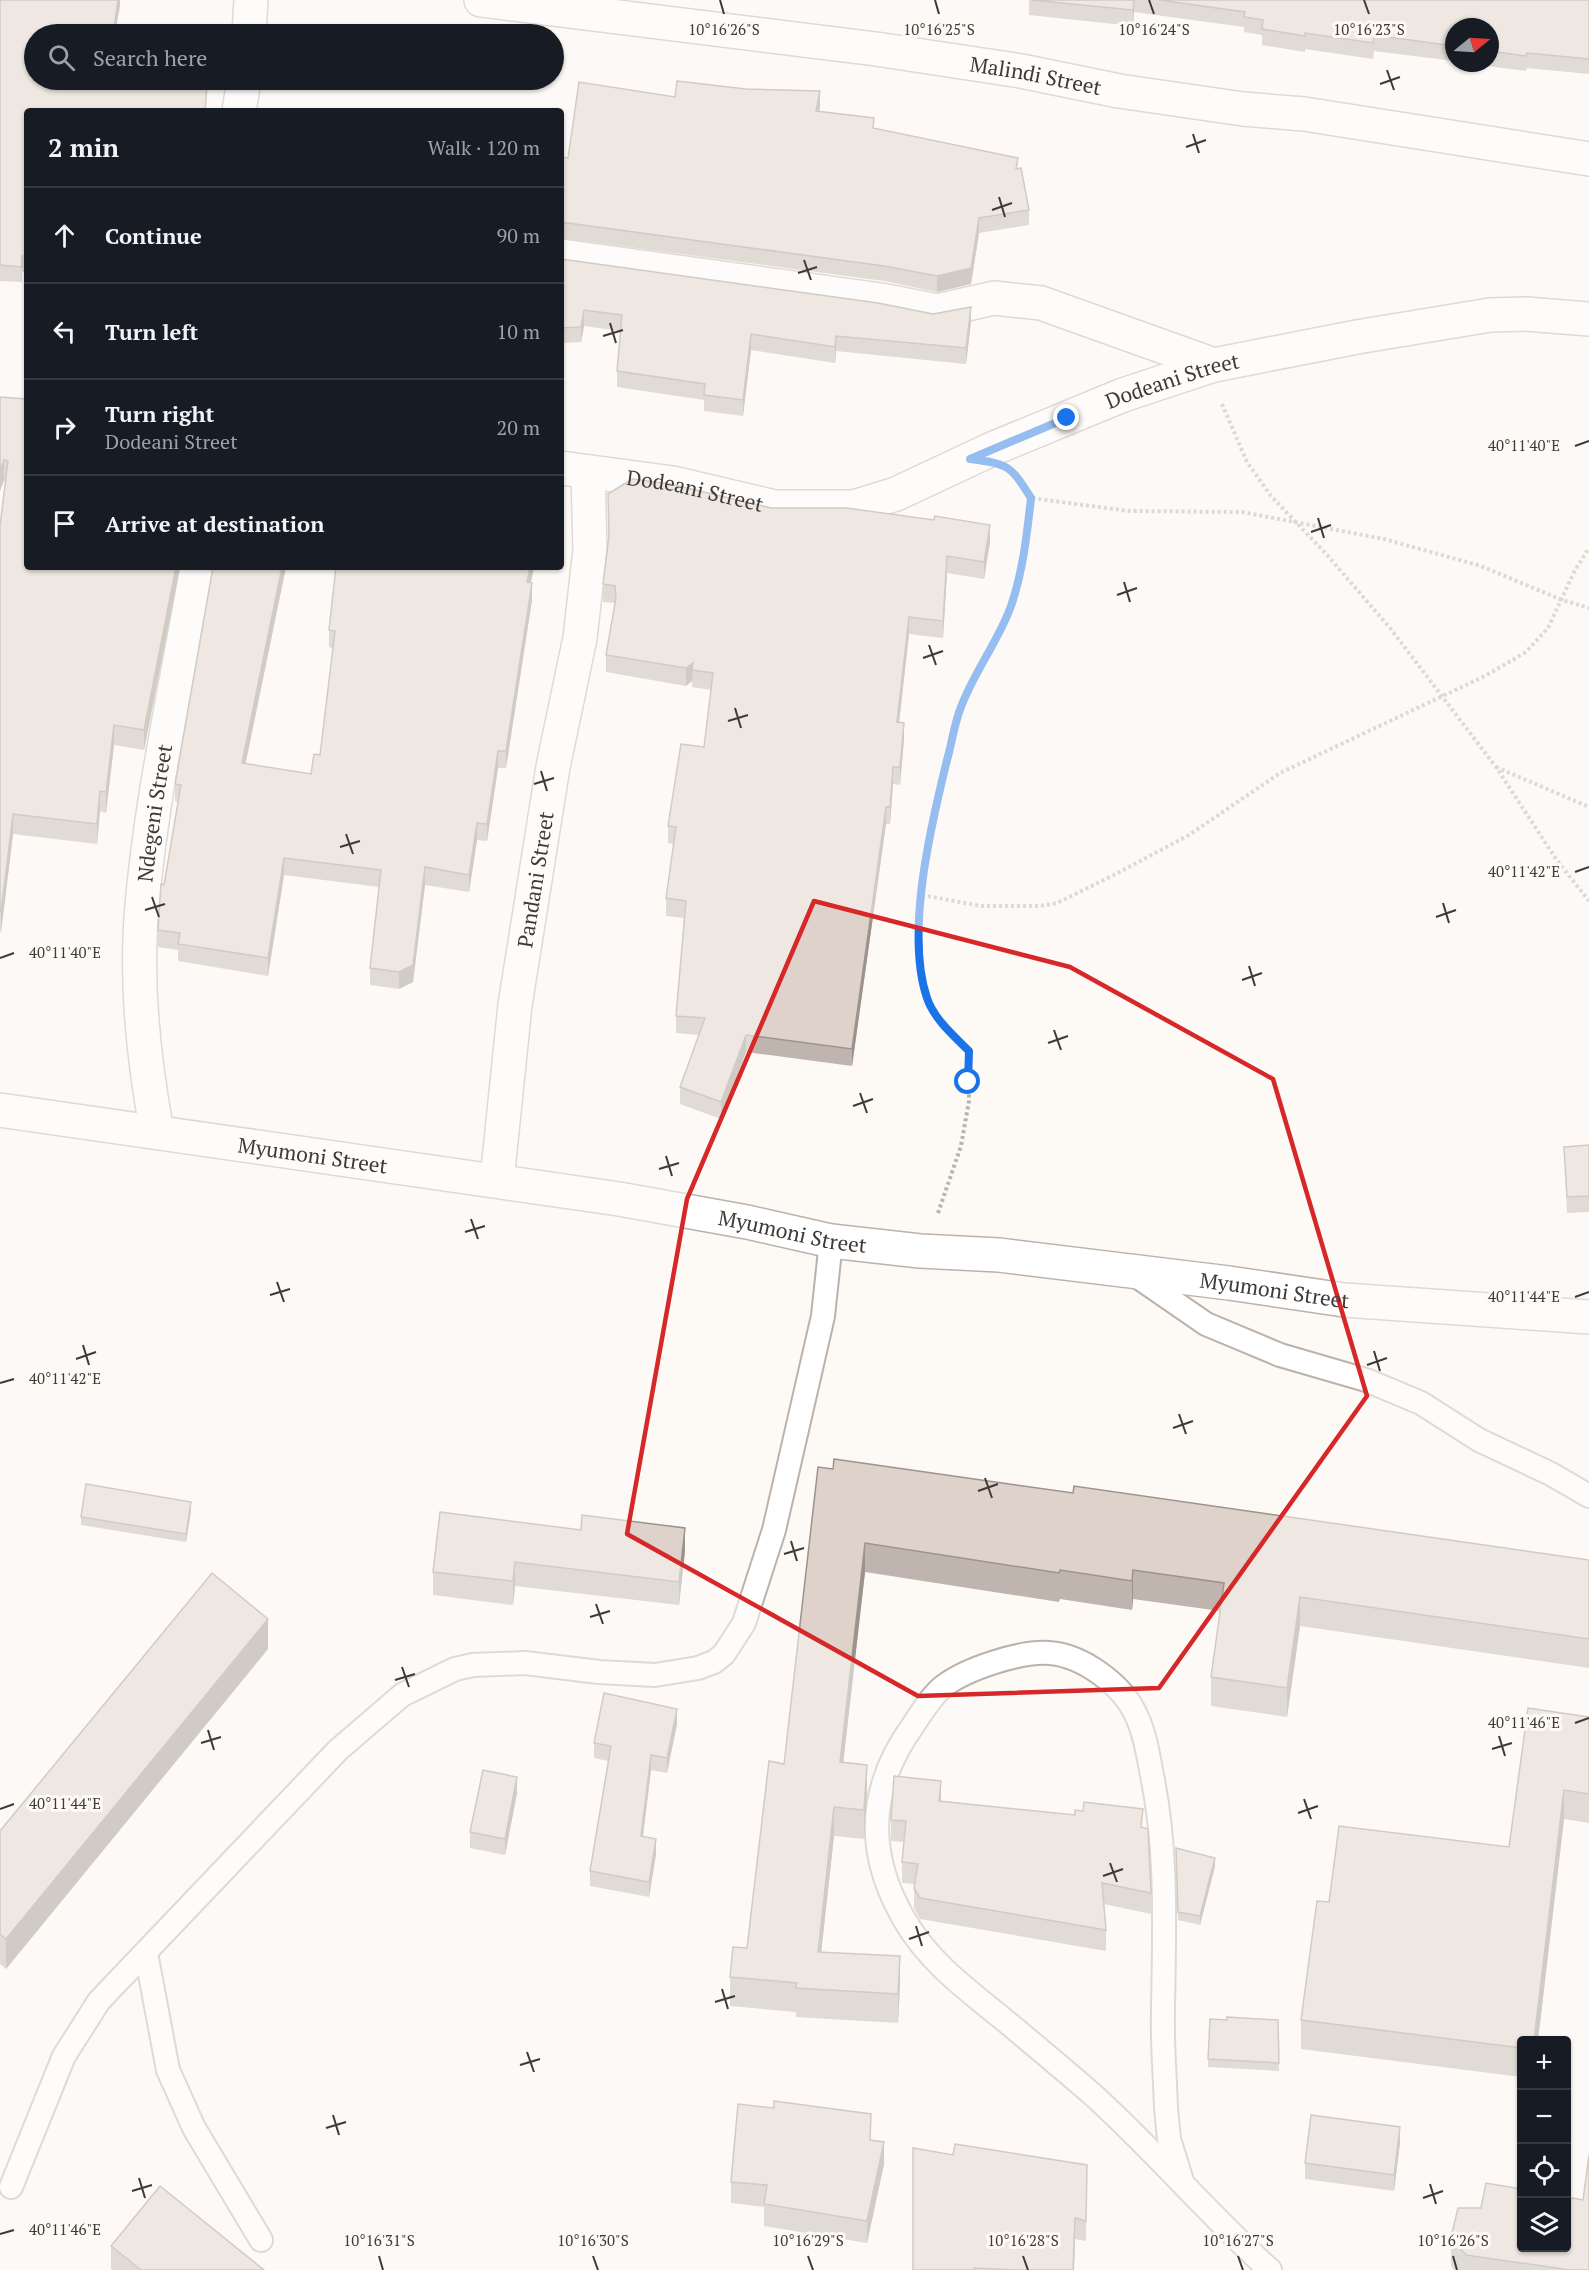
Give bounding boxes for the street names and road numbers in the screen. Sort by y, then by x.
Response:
street label: Malindi Street [968,49,1104,101]
street label: Dodeani Street [1101,346,1242,415]
street label: Dodeani Street [625,463,767,518]
street label: Ndegeni Street [130,742,178,883]
street label: Pandani Street [510,809,560,950]
street label: Myumoni Street [236,1130,390,1180]
street label: Myumoni Street [716,1203,868,1259]
street label: Myumoni Street [1198,1266,1350,1314]

